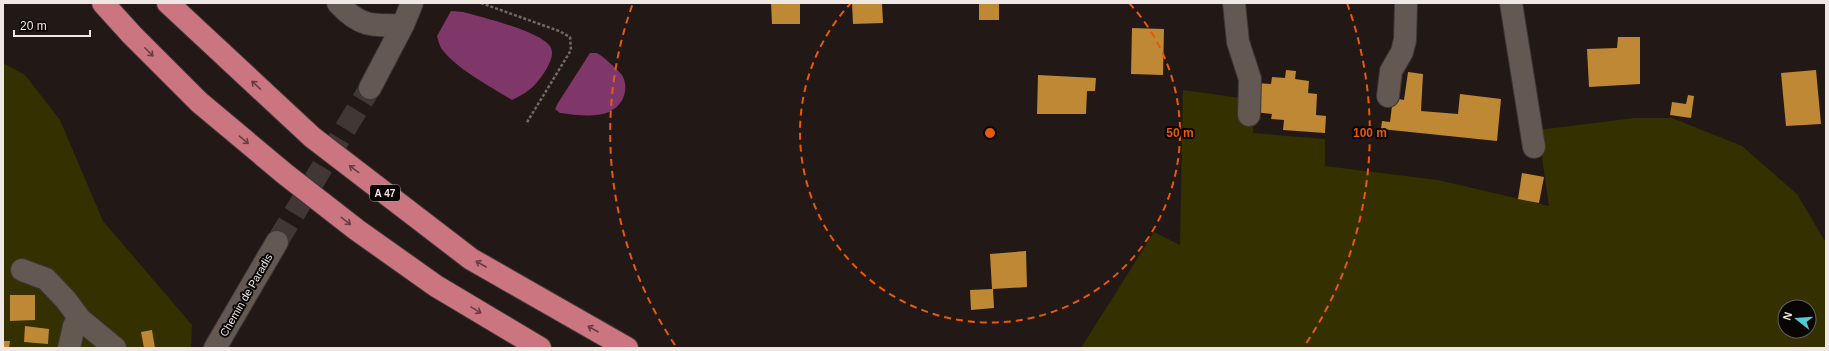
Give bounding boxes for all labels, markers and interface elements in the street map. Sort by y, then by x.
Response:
scale bar [14,12,90,38]
text: 20 m [20,19,47,33]
one-way arrow [144,47,154,57]
one-way arrow [251,80,261,89]
centre of rings [983,126,997,140]
text: 50 m [1166,126,1194,140]
text: 100 m [1353,126,1387,140]
one-way arrow [239,135,250,144]
one-way arrow [349,165,360,174]
road number: A 47 [370,185,400,201]
one-way arrow [340,217,351,226]
street label: Chemin de Paradis [217,251,275,339]
one-way arrow [475,260,487,268]
north arrow [1777,299,1817,339]
one-way arrow [470,306,482,314]
text: N [1781,310,1794,322]
one-way arrow [588,324,600,332]

